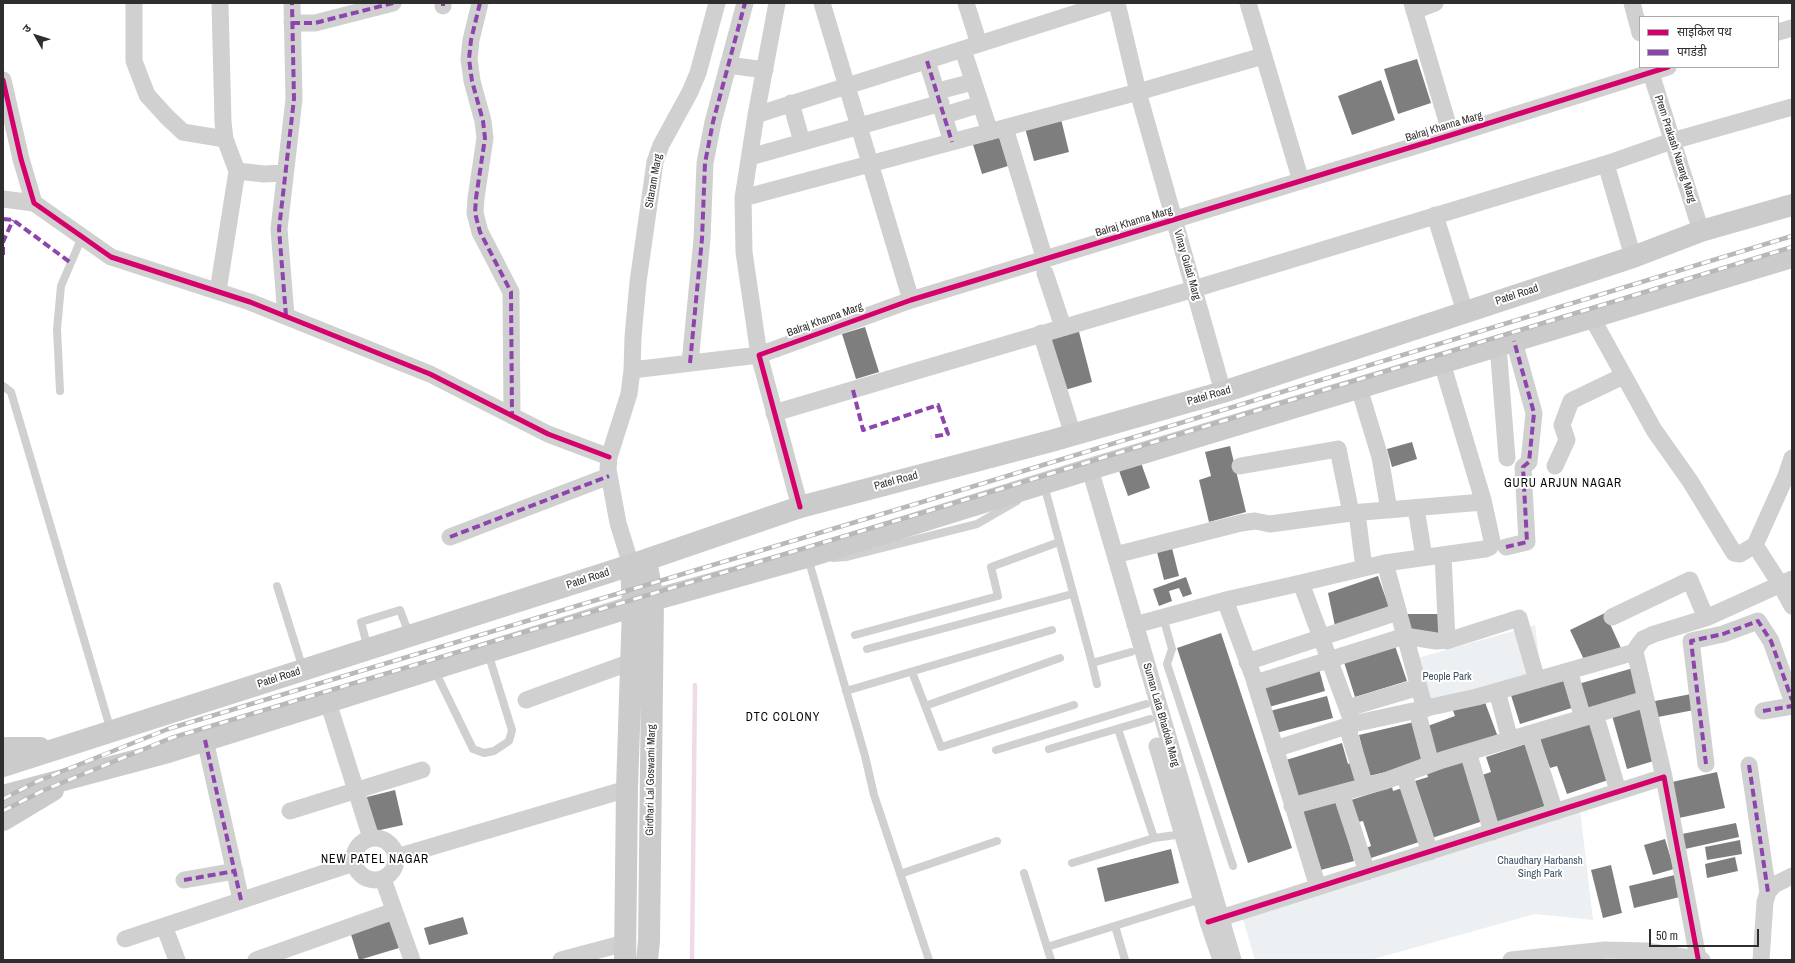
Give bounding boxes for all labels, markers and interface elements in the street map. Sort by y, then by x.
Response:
north arrow [16,16,56,56]
legend [1639,16,1779,68]
text: उ [19,22,34,35]
text: साइकिल पथ [1677,24,1732,40]
text: पगडंडी [1677,44,1707,60]
street label: Prem Prakash Narang Marg [1651,94,1699,204]
street label: Balraj Khanna Marg [1404,109,1484,145]
street label: Sitaram Marg [643,153,665,209]
street label: Balraj Khanna Marg [1094,204,1174,240]
street label: Vinay Gulati Marg [1171,228,1203,302]
street label: Patel Road [1494,282,1540,308]
street label: Balraj Khanna Marg [785,300,865,340]
street label: Patel Road [1186,384,1232,408]
street label: Patel Road [873,469,919,493]
district label: GURU ARJUN NAGAR [1504,477,1622,491]
street label: Patel Road [565,566,611,592]
street label: Suman Lata Bhadola Marg [1140,662,1182,768]
street label: Patel Road [256,665,302,691]
park label: People Park [1422,670,1472,684]
district label: DTC COLONY [746,711,820,725]
street label: Girdhari Lal Goswami Marg [643,724,659,836]
district label: NEW PATEL NAGAR [321,853,429,867]
park label: Chaudhary Harbansh Singh Park [1497,854,1583,880]
scale bar [1651,921,1761,947]
text: 50 m [1656,928,1678,944]

